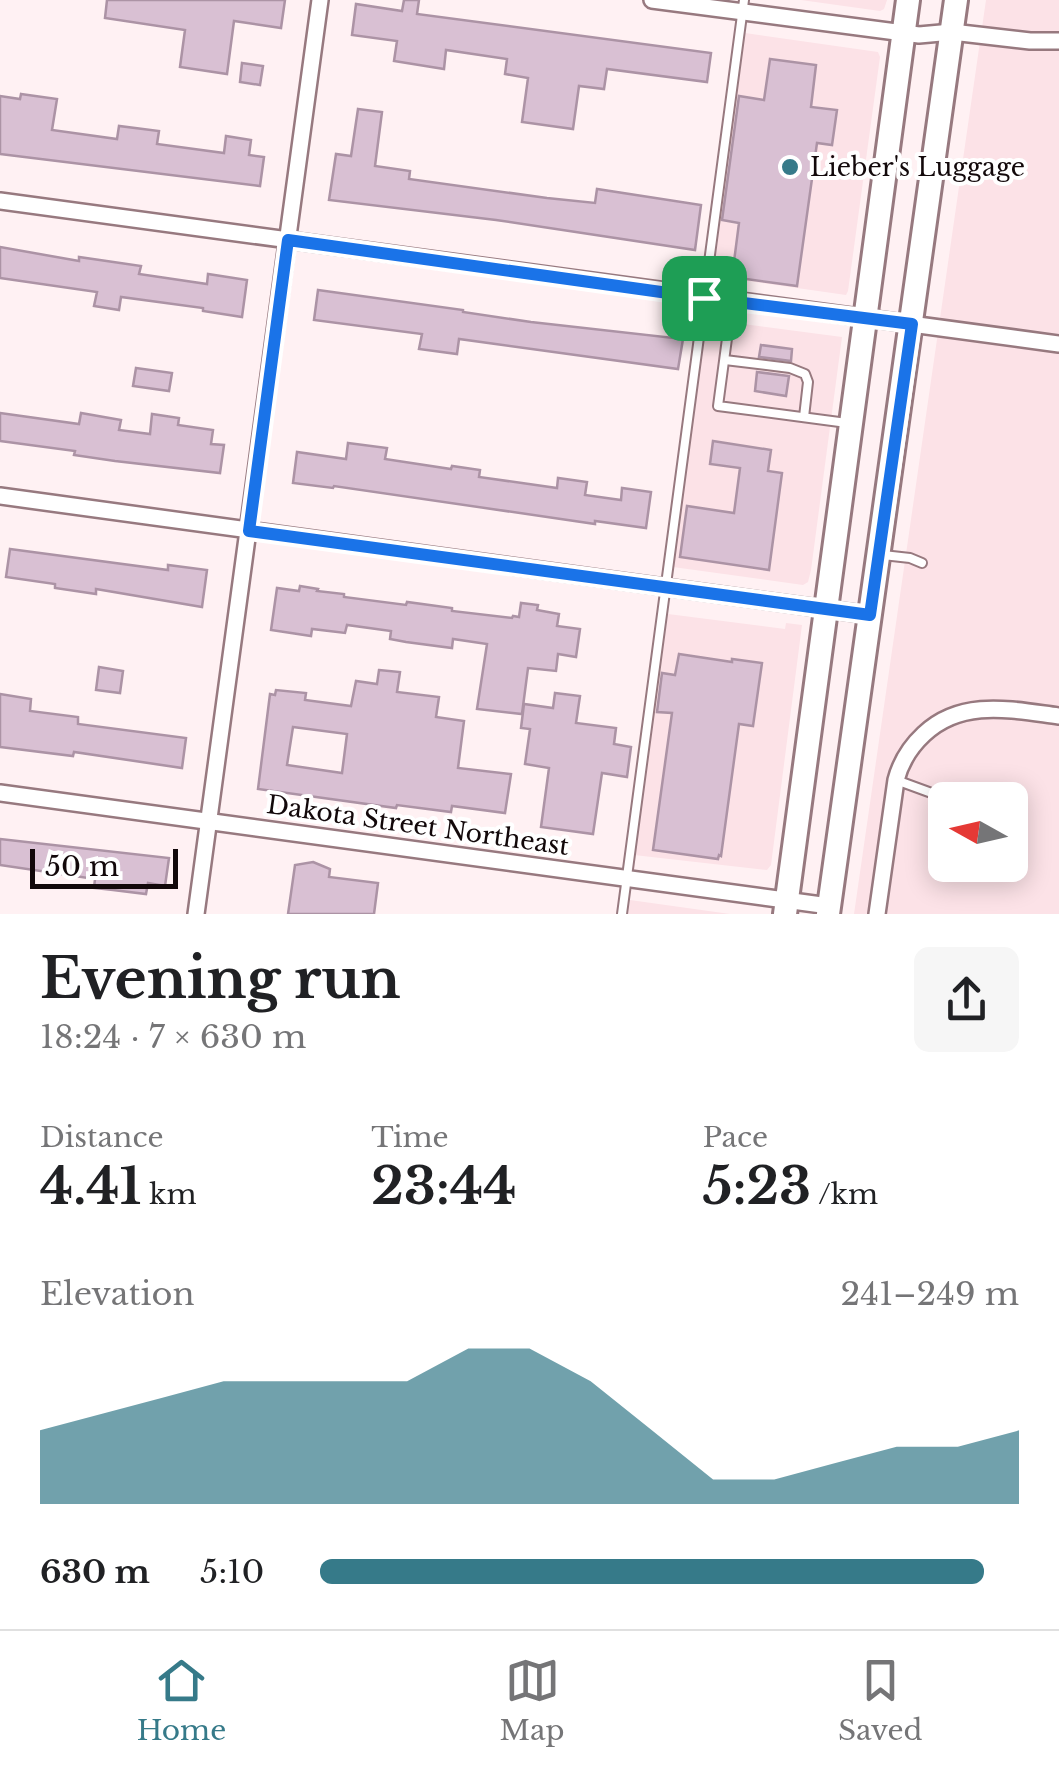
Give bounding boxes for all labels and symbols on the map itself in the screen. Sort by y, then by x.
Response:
place label: Lieber's Luggage [810,152,1025,183]
marker: Lieber's Luggage [779,156,801,178]
pin [662,256,747,341]
north arrow [928,782,1028,882]
street label: Dakota Street Northeast [265,789,572,862]
scale bar [30,844,178,888]

